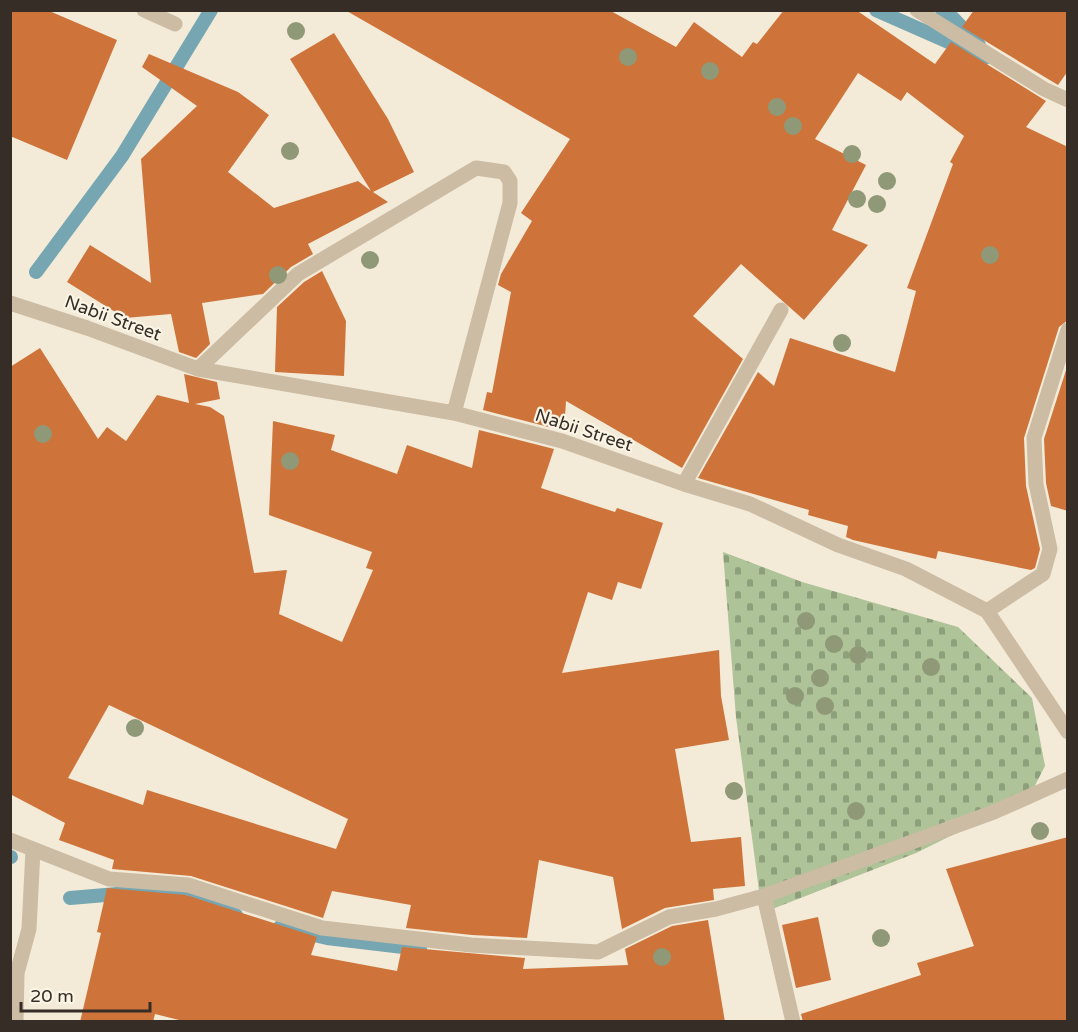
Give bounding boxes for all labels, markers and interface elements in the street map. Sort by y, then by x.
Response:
street label: Nabii Street [62,290,164,346]
street label: Nabii Street [533,404,636,456]
scale bar [21,975,150,1013]
text: 20 m [30,985,74,1007]

